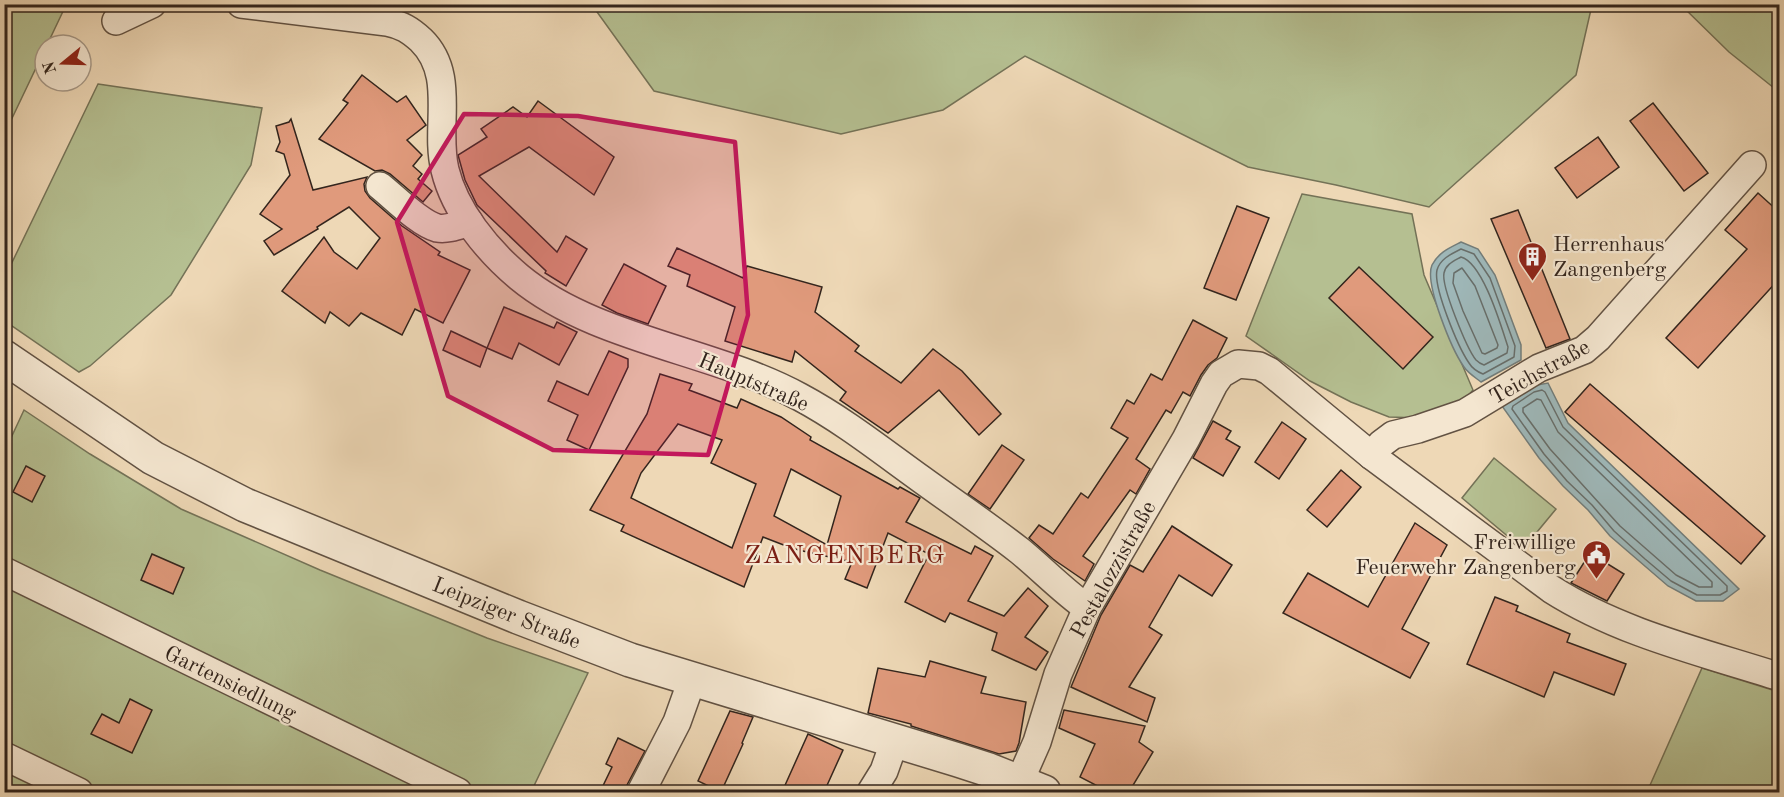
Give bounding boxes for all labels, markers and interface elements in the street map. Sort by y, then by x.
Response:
north arrow [33,33,93,93]
text: N [41,58,60,76]
place label: Herrenhaus Zangenberg [1553,234,1666,281]
building icon: Herrenhaus Zangenberg [1516,240,1548,282]
street label: Teichstraße [1486,336,1594,409]
street label: Hauptstraße [695,350,812,416]
street label: Pestalozzistraße [1067,498,1160,642]
place label: Freiwillige Feuerwehr Zangenberg [1355,532,1576,579]
public building icon: Freiwillige Feuerwehr Zangenberg [1581,538,1613,580]
district label: ZANGENBERG [744,543,946,569]
street label: Leipziger Straße [429,574,584,654]
street label: Gartensiedlung [161,642,300,725]

